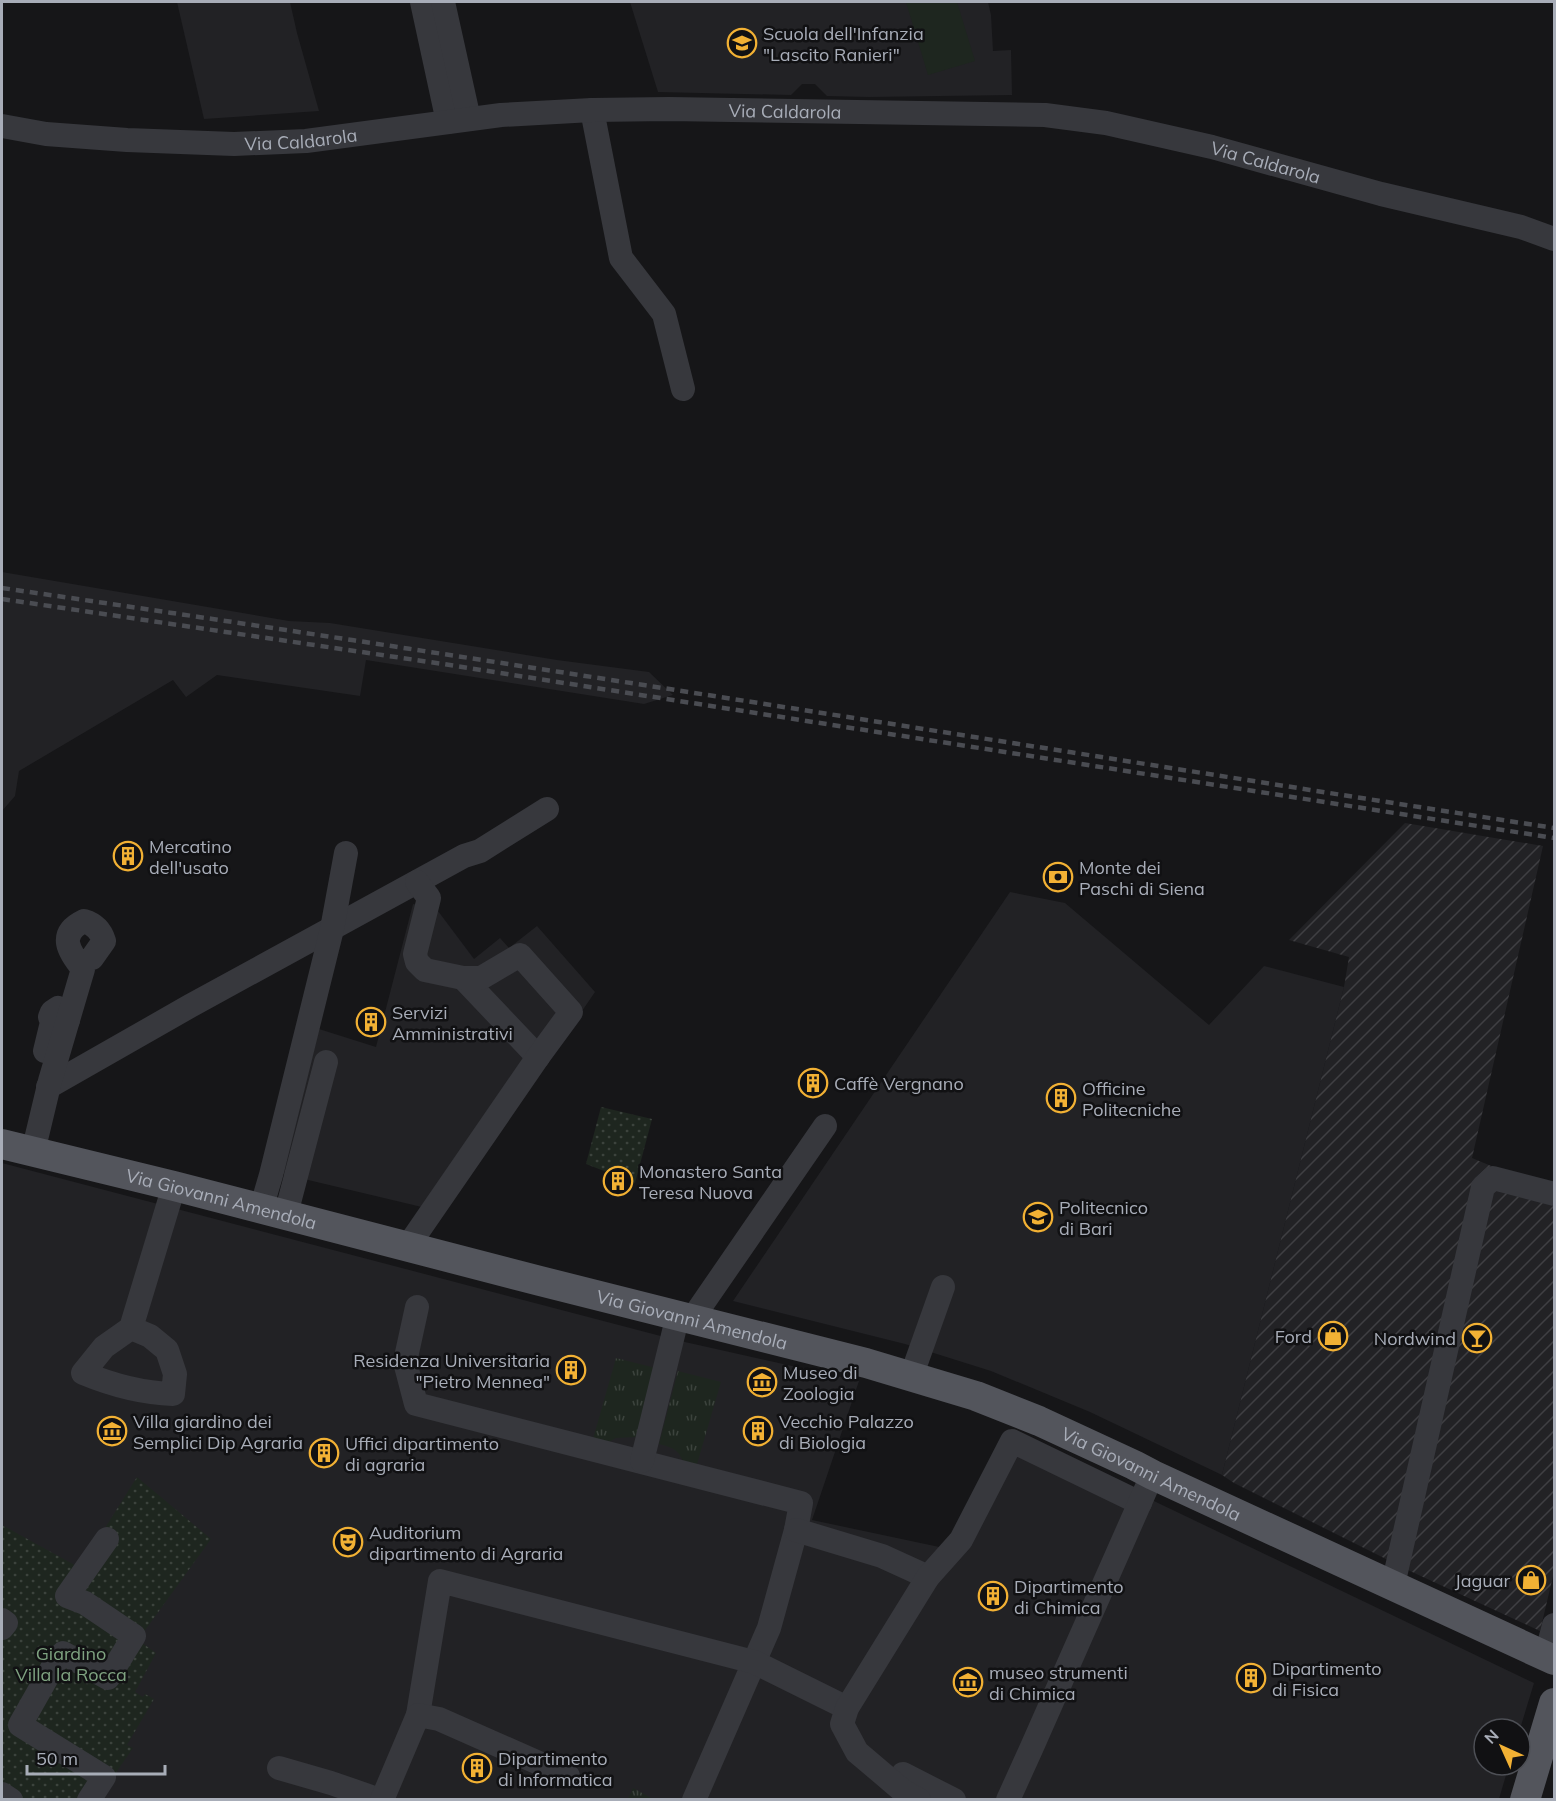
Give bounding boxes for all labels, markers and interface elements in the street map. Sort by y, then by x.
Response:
place label: Scuola dell'Infanzia "Lascito Ranieri" [763,22,924,66]
school or university icon: Scuola dell'Infanzia "Lascito Ranieri" [726,27,758,59]
street label: Via Caldarola [728,98,842,123]
street label: Via Caldarola [244,123,358,155]
street label: Via Caldarola [1208,136,1323,188]
place label: Mercatino dell'usato [149,835,232,879]
building icon: Mercatino dell'usato [112,840,144,872]
place label: Monte dei Paschi di Siena [1079,856,1205,900]
bank icon: Monte dei Paschi di Siena [1042,861,1074,893]
place label: Servizi Amministrativi [392,1001,513,1045]
building icon: Servizi Amministrativi [355,1006,387,1038]
building icon: Caffè Vergnano [797,1067,829,1099]
place label: Caffè Vergnano [834,1072,964,1095]
place label: Officine Politecniche [1082,1077,1181,1121]
building icon: Officine Politecniche [1045,1082,1077,1114]
place label: Monastero Santa Teresa Nuova [639,1160,782,1204]
street label: Via Giovanni Amendola [124,1163,319,1234]
building icon: Monastero Santa Teresa Nuova [602,1165,634,1197]
place label: Politecnico di Bari [1059,1196,1148,1240]
school or university icon: Politecnico di Bari [1022,1201,1054,1233]
street label: Via Giovanni Amendola [594,1284,790,1354]
shop icon: Ford [1317,1320,1349,1352]
bar icon: Nordwind [1461,1322,1493,1354]
place label: Ford [1275,1325,1312,1348]
place label: Nordwind [1374,1327,1456,1350]
place label: Residenza Universitaria "Pietro Mennea" [353,1349,550,1393]
building icon: Residenza Universitaria "Pietro Mennea" [555,1354,587,1386]
place label: Museo di Zoologia [783,1361,858,1405]
museum icon: Museo di Zoologia [746,1366,778,1398]
place label: Villa giardino dei Semplici Dip Agraria [133,1410,303,1454]
place label: Vecchio Palazzo di Biologia [779,1410,914,1454]
museum icon: Villa giardino dei Semplici Dip Agraria [96,1415,128,1447]
building icon: Vecchio Palazzo di Biologia [742,1415,774,1447]
street label: Via Giovanni Amendola [1058,1422,1245,1526]
place label: Uffici dipartimento di agraria [345,1432,499,1476]
building icon: Uffici dipartimento di agraria [308,1437,340,1469]
place label: Auditorium dipartimento di Agraria [369,1521,563,1565]
theatre icon: Auditorium dipartimento di Agraria [332,1526,364,1558]
shop icon: Jaguar [1515,1564,1547,1596]
place label: Jaguar [1455,1569,1510,1592]
place label: Dipartimento di Chimica [1014,1575,1124,1619]
building icon: Dipartimento di Chimica [977,1580,1009,1612]
park label: Giardino Villa la Rocca [15,1642,127,1686]
place label: Dipartimento di Fisica [1272,1657,1382,1701]
place label: museo strumenti di Chimica [989,1661,1128,1705]
building icon: Dipartimento di Fisica [1235,1662,1267,1694]
museum icon: museo strumenti di Chimica [952,1666,984,1698]
north arrow [1472,1717,1532,1777]
text: N [1480,1725,1503,1748]
scale bar [27,1738,165,1776]
text: 50 m [36,1747,78,1770]
place label: Dipartimento di Informatica [498,1747,612,1791]
building icon: Dipartimento di Informatica [461,1752,493,1784]

